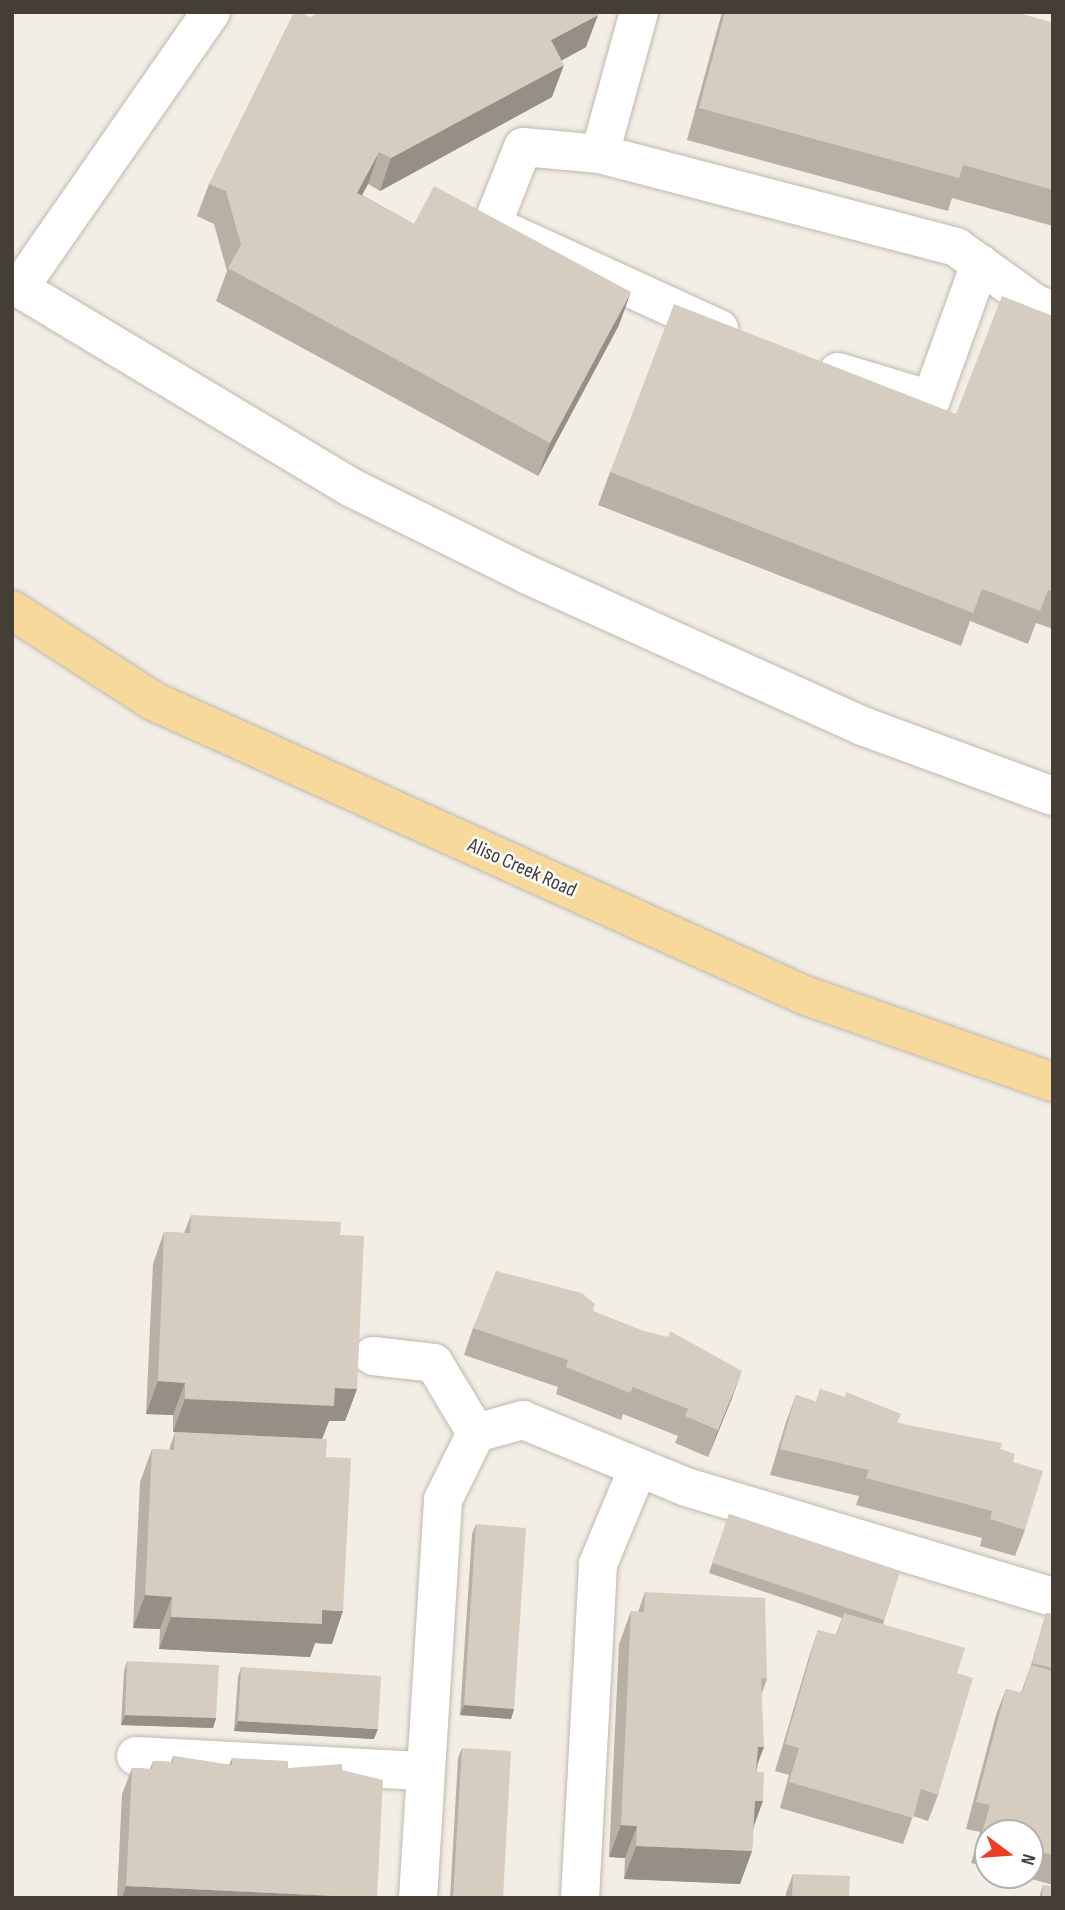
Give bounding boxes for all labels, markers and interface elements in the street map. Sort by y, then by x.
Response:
street label: Aliso Creek Road [464,833,580,903]
north arrow [974,1819,1044,1889]
text: N [1015,1851,1040,1867]

